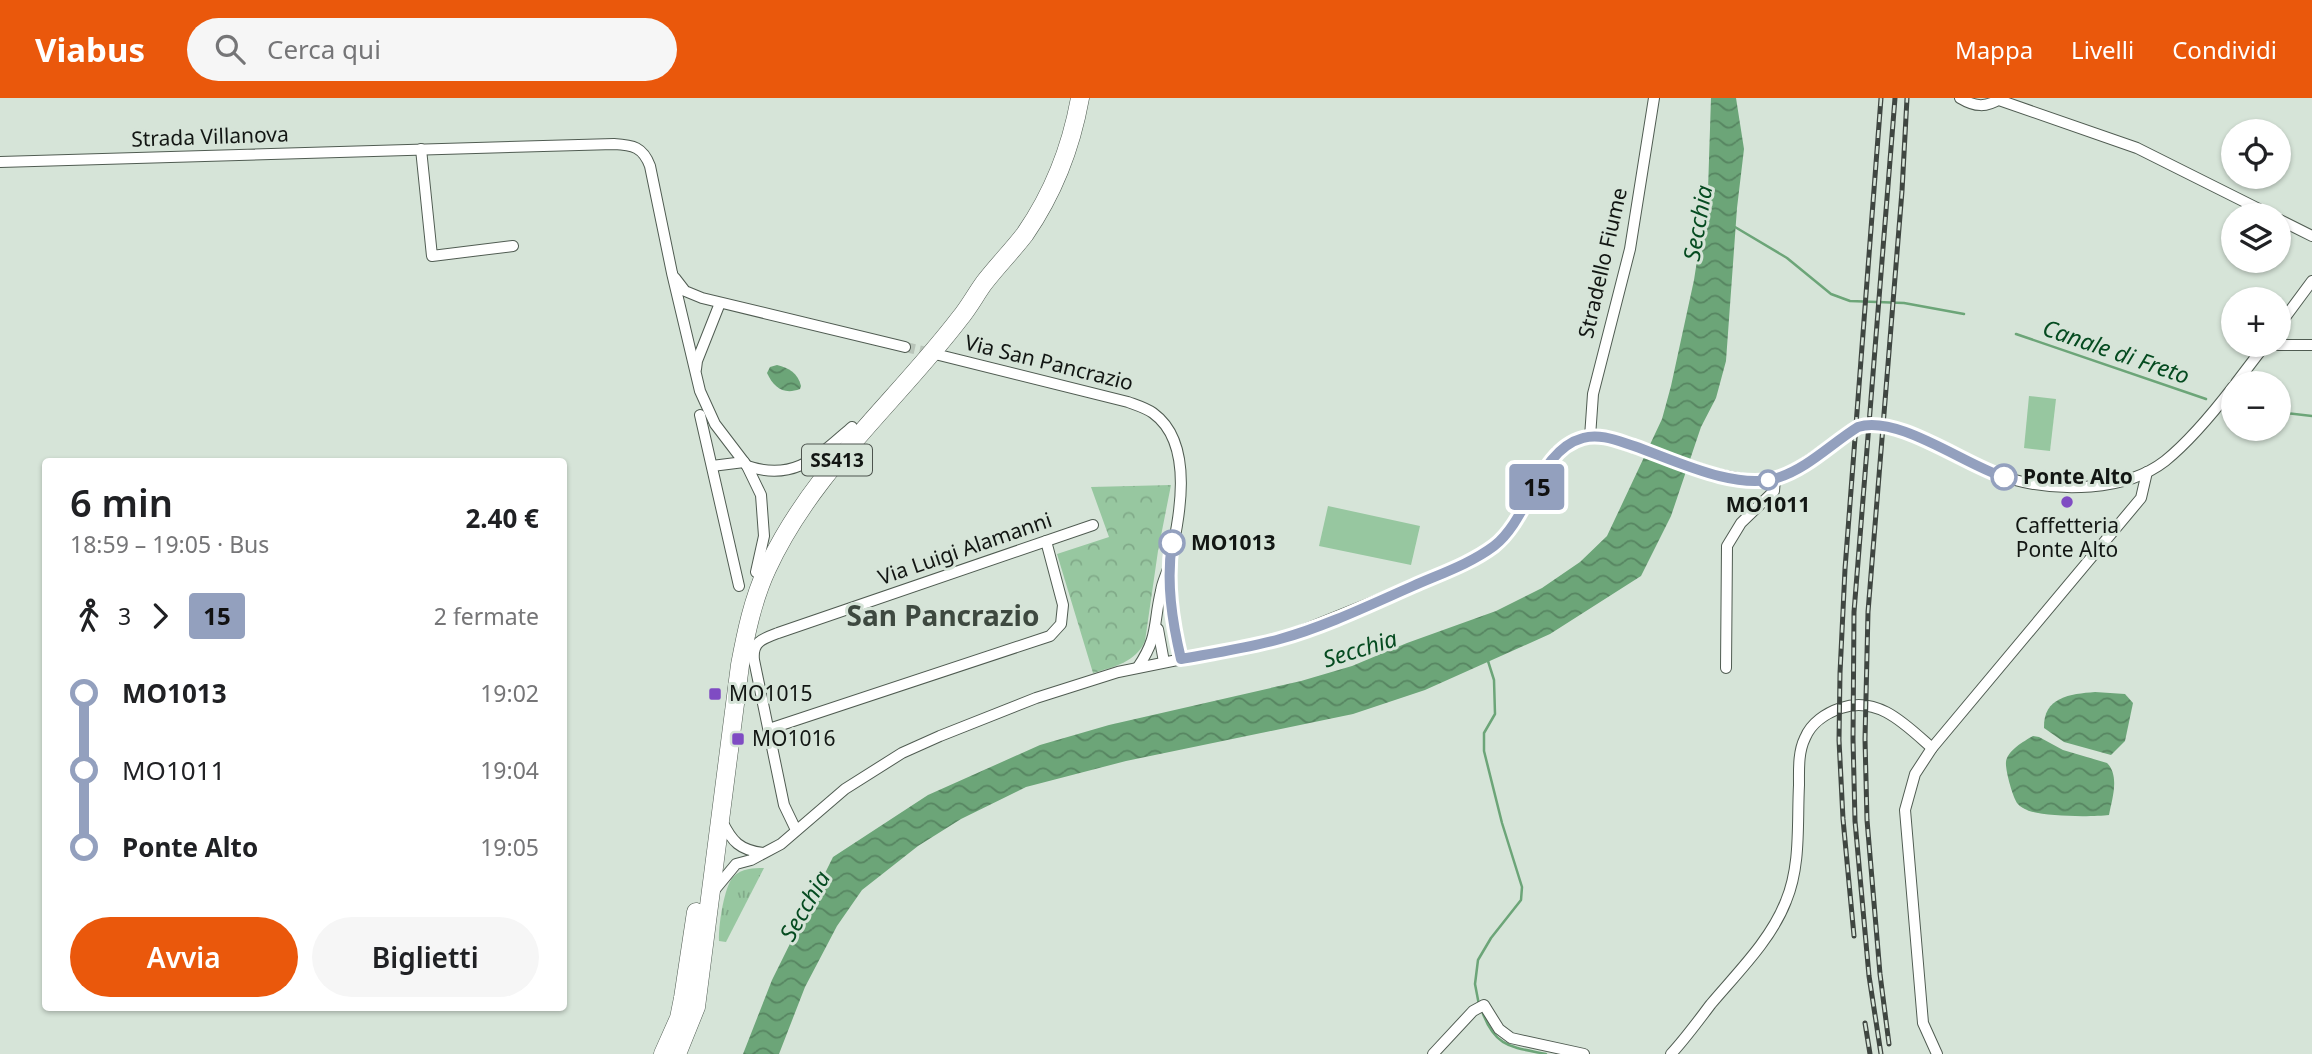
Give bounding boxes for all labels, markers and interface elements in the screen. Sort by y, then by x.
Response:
search box [187,18,677,81]
text: Viabus [35,27,145,72]
icon: search [211,30,249,68]
text: Cerca qui [267,31,381,67]
text: Mappa [1955,33,2033,66]
text: Livelli [2071,33,2134,66]
text: Condividi [2172,33,2277,66]
street label: Strada Villanova [131,119,289,153]
map controls [2221,119,2291,441]
button: locate [2221,119,2291,189]
water label: Secchia [1675,183,1719,263]
street label: Stradello Fiume [1571,185,1633,341]
button: layers [2221,203,2291,273]
button: + [2221,287,2291,357]
water label: Canale di Freto [2039,311,2194,391]
street label: Via San Pancrazio [962,328,1136,396]
button: − [2221,371,2291,441]
road number: SS413 [802,444,872,476]
place label: Ponte Alto [2023,462,2133,490]
line badge: 15 [1506,464,1568,510]
marker: Ponte Alto [1991,464,2017,490]
text: 15 [1523,470,1551,503]
marker: MO1011 [1758,470,1778,490]
text: 6 min [70,476,173,528]
place label: MO1011 [1726,490,1810,518]
marker: Caffetteria Ponte Alto [2059,494,2075,510]
text: 2.40 € [465,500,539,536]
street label: Via Luigi Alamanni [874,505,1055,591]
place label: Caffetteria Ponte Alto [2015,511,2119,563]
text: 18:59 – 19:05 · Bus [70,528,269,560]
place label: MO1013 [1191,528,1275,556]
marker: MO1013 [1159,530,1185,556]
district label: San Pancrazio [847,596,1039,634]
icon: walk [70,597,108,635]
icon: forward [141,597,179,635]
text: 15 [203,599,231,632]
text: 3 [118,600,131,632]
text: 2 fermate [434,600,539,632]
water label: Secchia [1319,622,1401,674]
text: MO1013 [122,675,227,711]
text: 19:02 [480,677,539,709]
place label: MO1015 [729,679,813,707]
marker: MO1015 [707,686,723,702]
place label: MO1016 [752,724,836,752]
marker: MO1016 [730,731,746,747]
text: MO1011 [122,752,225,788]
text: 19:04 [480,754,539,786]
text: Ponte Alto [122,829,258,865]
text: 19:05 [480,831,539,863]
water label: Secchia [771,864,837,947]
button: Avvia [70,917,298,997]
button: Biglietti [312,917,539,997]

